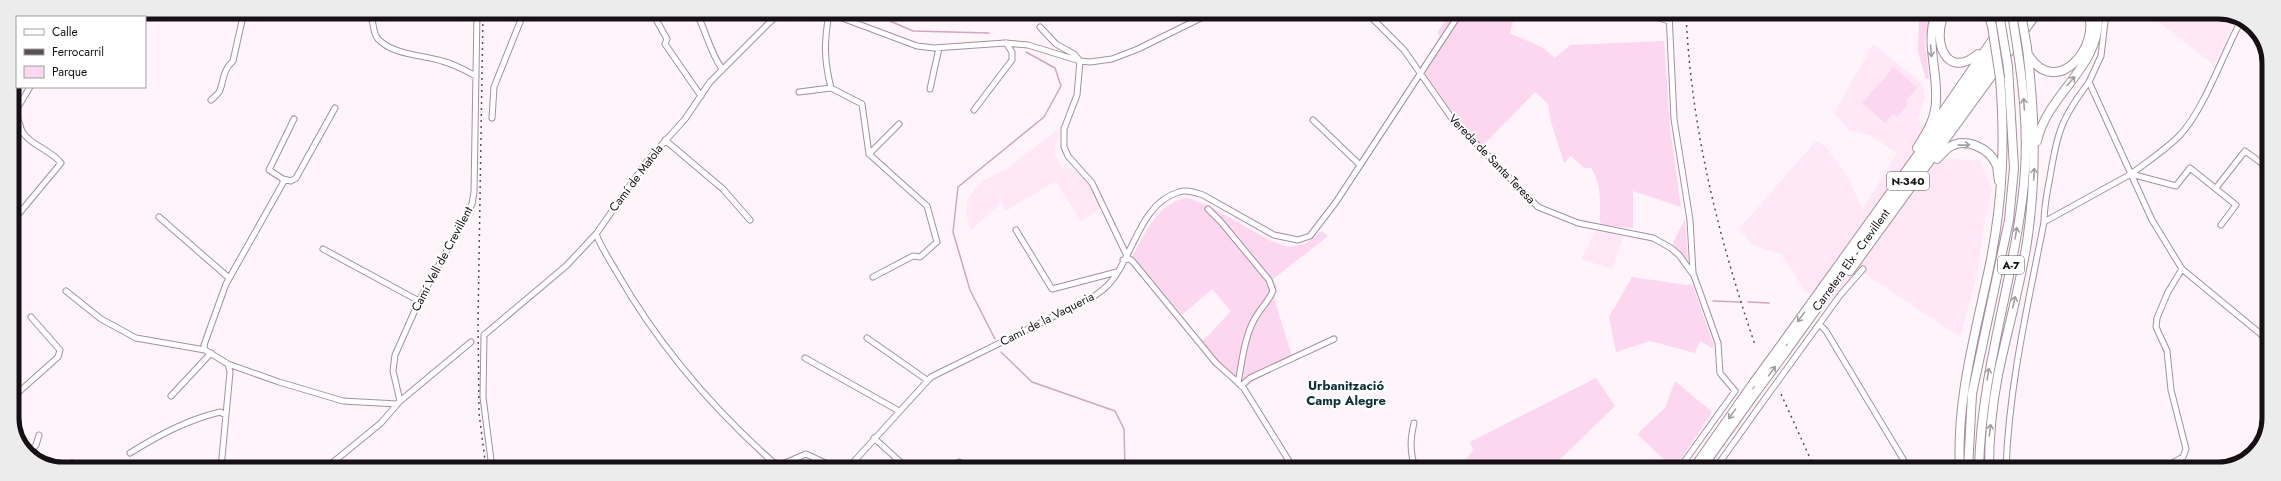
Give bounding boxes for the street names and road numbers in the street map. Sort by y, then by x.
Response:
street label: Vereda de Santa Teresa [1444,110,1540,208]
street label: Camí de Matola [605,140,667,215]
road number: N-340 [1887,172,1929,190]
street label: Camí Vell de Crevillent [407,203,477,315]
street label: Carretera Elx - Crevillent [1808,205,1894,315]
road number: A-7 [1998,256,2024,274]
street label: Camí de la Vaqueria [997,287,1097,351]

